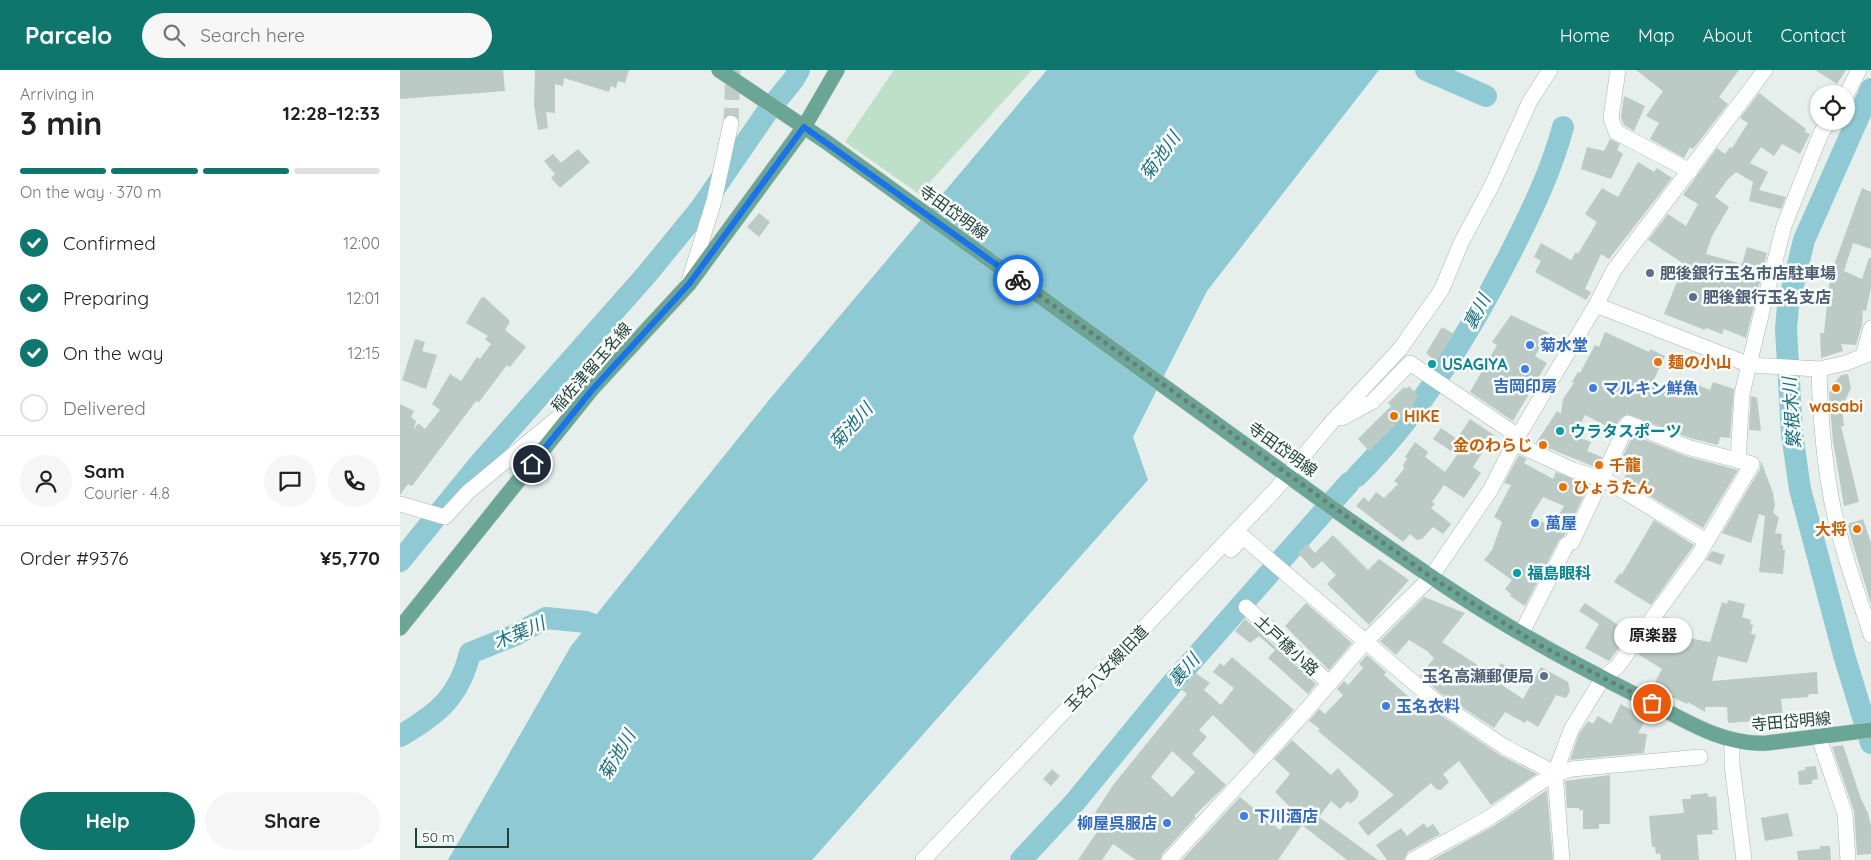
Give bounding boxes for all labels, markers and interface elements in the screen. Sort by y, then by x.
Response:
search box [142,13,492,58]
text: Parcelo [25,20,112,50]
icon: search [160,21,188,49]
text: Search here [200,23,305,47]
text: Home [1560,24,1610,47]
text: Map [1638,24,1675,47]
text: About [1703,24,1753,47]
text: Contact [1781,24,1846,47]
text: Arriving in [20,84,94,104]
map controls [1810,85,1855,130]
button: locate [1810,85,1855,130]
text: 12:28–12:33 [283,101,380,125]
text: 3 min [20,103,102,143]
water label: 菊池川 [1134,125,1186,184]
street label: 寺田岱明線 [916,180,992,244]
text: On the way · 370 m [20,182,162,202]
icon: check [20,229,48,257]
text: Confirmed [63,231,156,255]
text: 12:00 [343,233,380,253]
courier [993,255,1043,305]
place label: 肥後銀行玉名市店駐車場 [1660,263,1836,283]
icon: bike [1004,266,1032,294]
marker: 肥後銀行玉名市店駐車場 [1644,267,1656,279]
icon: check [20,284,48,312]
text: Preparing [63,286,149,310]
place label: 肥後銀行玉名支店 [1703,287,1831,307]
text: 12:01 [347,288,380,308]
water label: 裏川 [1458,289,1496,333]
marker: 肥後銀行玉名支店 [1687,291,1699,303]
street label: 稲佐津留玉名線 [547,318,635,416]
place label: 菊水堂 [1540,335,1588,355]
icon: check [20,339,48,367]
marker: 菊水堂 [1524,339,1536,351]
text: On the way [63,341,164,365]
text: 12:15 [348,343,380,363]
place label: 麺の小山 [1668,352,1732,372]
place label: USAGIYA [1442,354,1508,374]
marker: 麺の小山 [1652,356,1664,368]
marker: USAGIYA [1426,358,1438,370]
marker: 吉岡印房 [1519,363,1531,375]
water label: 繁根木川 [1777,374,1805,450]
place label: 吉岡印房 [1493,376,1557,396]
place label: マルキン鮮魚 [1603,378,1699,398]
marker: マルキン鮮魚 [1587,382,1599,394]
marker: wasabi [1830,382,1842,394]
text: Delivered [63,396,146,420]
water label: 菊池川 [824,396,879,453]
place label: wasabi [1809,396,1863,416]
place label: HIKE [1404,406,1440,426]
marker: HIKE [1388,410,1400,422]
street label: 寺田岱明線 [1245,417,1321,481]
place label: ウラタスポーツ [1570,421,1682,441]
marker: ウラタスポーツ [1554,425,1566,437]
place label: 金のわらじ [1453,435,1533,455]
marker: 金のわらじ [1537,439,1549,451]
pin [511,443,553,485]
icon: home [518,450,546,478]
button: person [20,455,72,507]
button: chat [264,455,316,507]
button: phone [328,455,380,507]
place label: 千龍 [1609,455,1641,475]
text: Sam [84,459,125,483]
marker: 千龍 [1593,459,1605,471]
place label: ひょうたん [1573,477,1653,497]
marker: ひょうたん [1557,481,1569,493]
text: Courier · 4.8 [84,483,170,503]
place label: 萬屋 [1545,513,1577,533]
marker: 萬屋 [1529,517,1541,529]
place label: 大将 [1815,519,1847,539]
marker: 大将 [1851,523,1863,535]
text: Order #9376 [20,546,129,570]
text: ¥5,770 [320,546,380,570]
place label: 福島眼科 [1527,563,1591,583]
marker: 福島眼科 [1511,567,1523,579]
street label: 土戸橋小路 [1251,610,1323,680]
water label: 木葉川 [489,611,550,654]
callout: 原楽器 [1613,618,1691,653]
street label: 玉名八女線旧道 [1060,621,1152,715]
text: 原楽器 [1629,625,1677,645]
water label: 裏川 [1163,647,1205,691]
place label: 玉名高瀬郵便局 [1422,666,1534,686]
marker: 玉名高瀬郵便局 [1538,670,1550,682]
pin [1631,682,1673,724]
icon: bag [1638,689,1666,717]
place label: 玉名衣料 [1396,696,1460,716]
marker: 玉名衣料 [1380,700,1392,712]
street label: 寺田岱明線 [1750,708,1832,734]
water label: 菊池川 [593,724,641,784]
button: Help [20,792,195,850]
button: Share [205,792,380,850]
place label: 下川酒店 [1254,806,1318,826]
marker: 下川酒店 [1238,810,1250,822]
place label: 柳屋呉服店 [1077,813,1157,833]
marker: 柳屋呉服店 [1161,817,1173,829]
scale bar [415,825,509,848]
text: 50 m [422,828,455,846]

